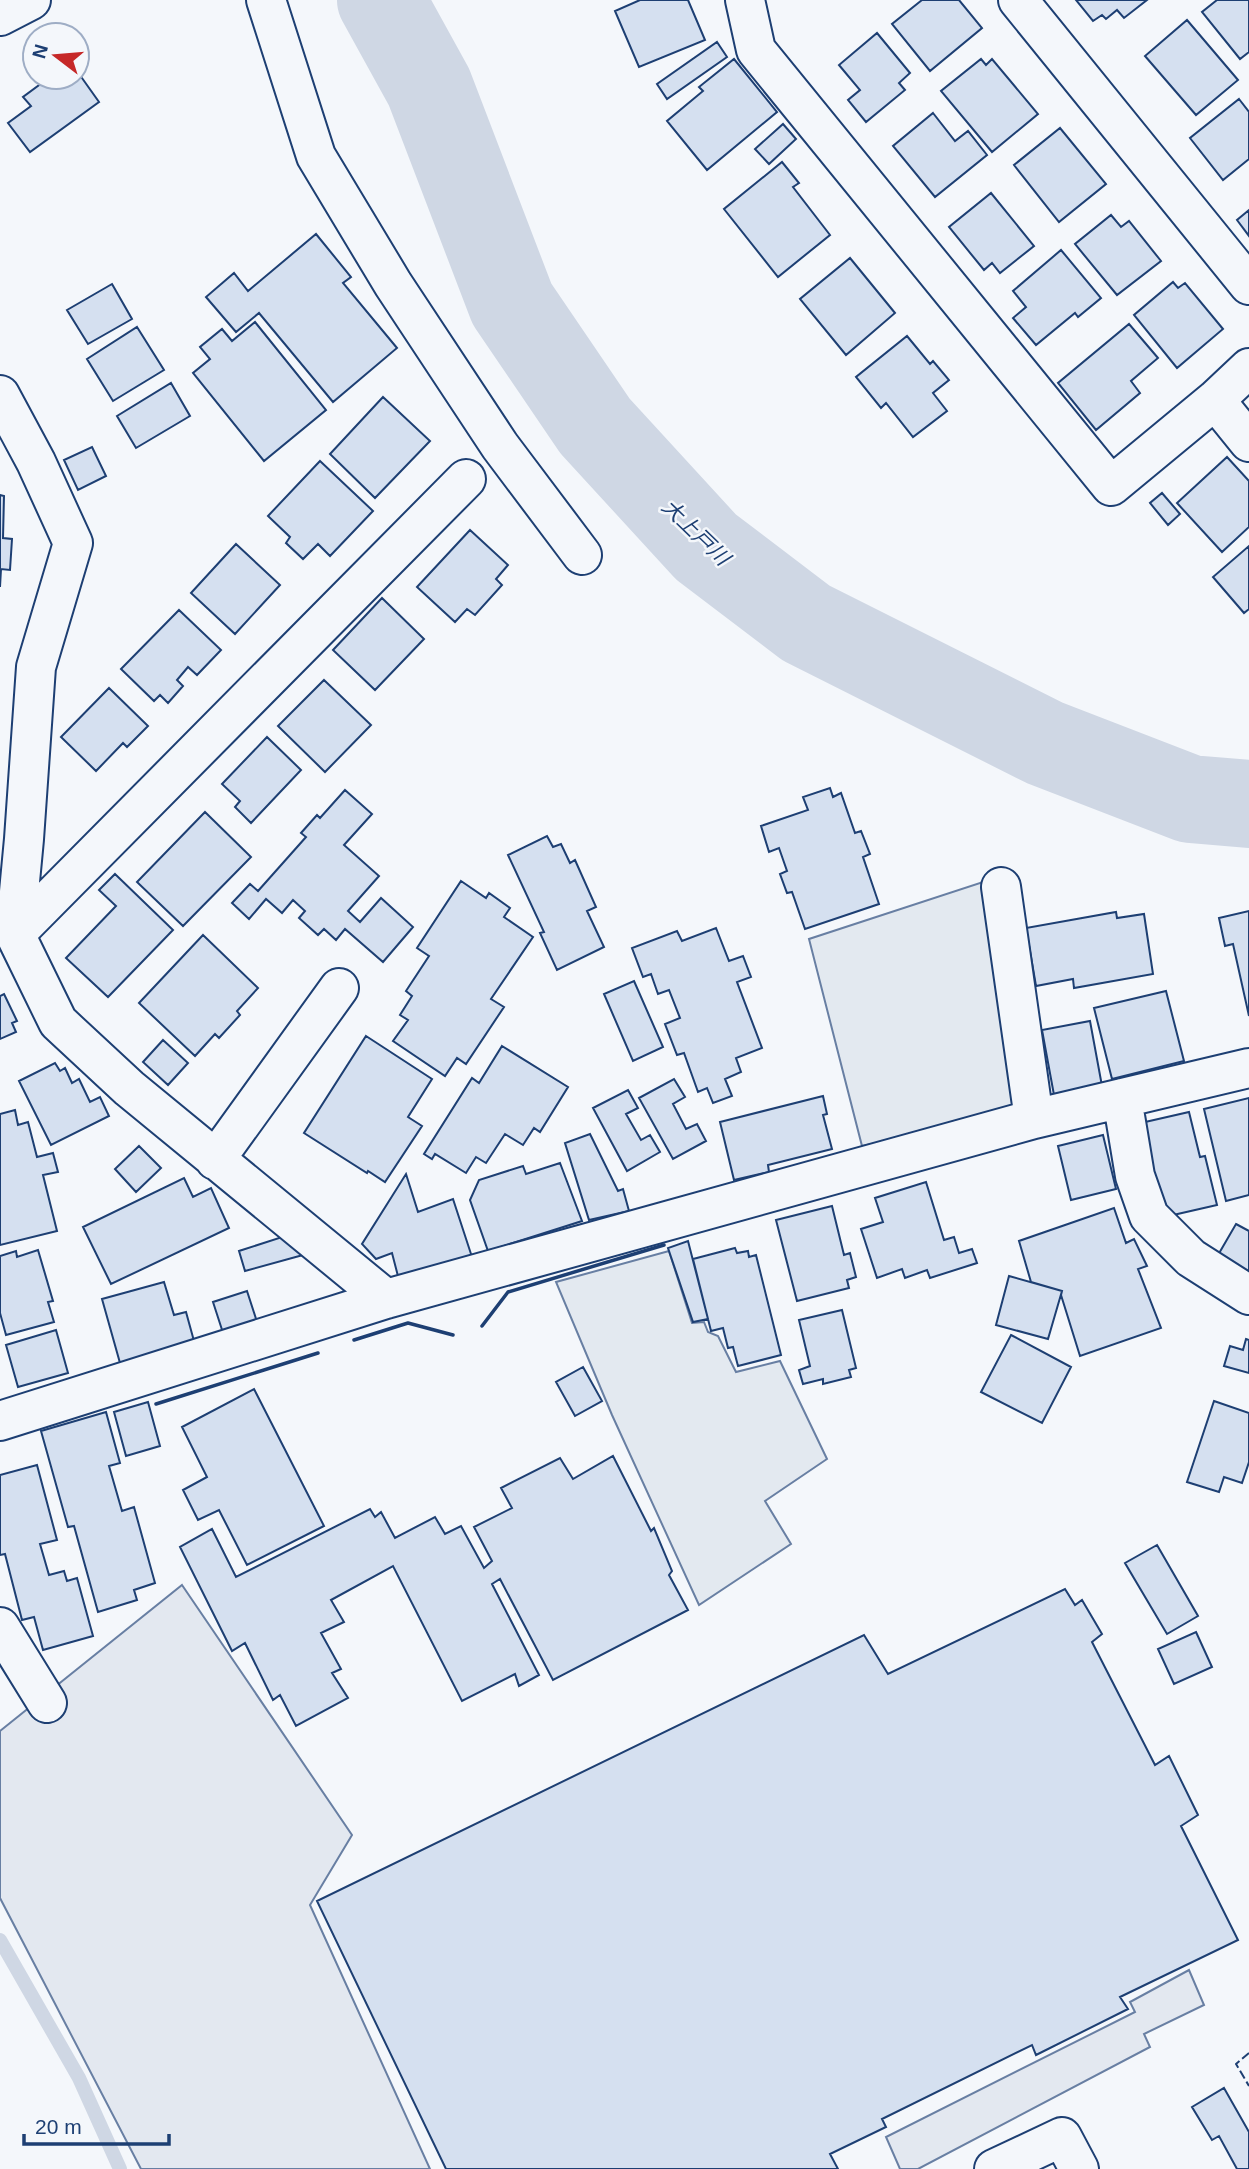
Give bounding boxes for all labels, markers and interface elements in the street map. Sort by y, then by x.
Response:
north arrow [21,21,91,91]
text: N [28,42,52,61]
water label: 大上戸川 [658,495,736,571]
scale bar [24,2102,170,2146]
text: 20 m [35,2115,82,2138]

